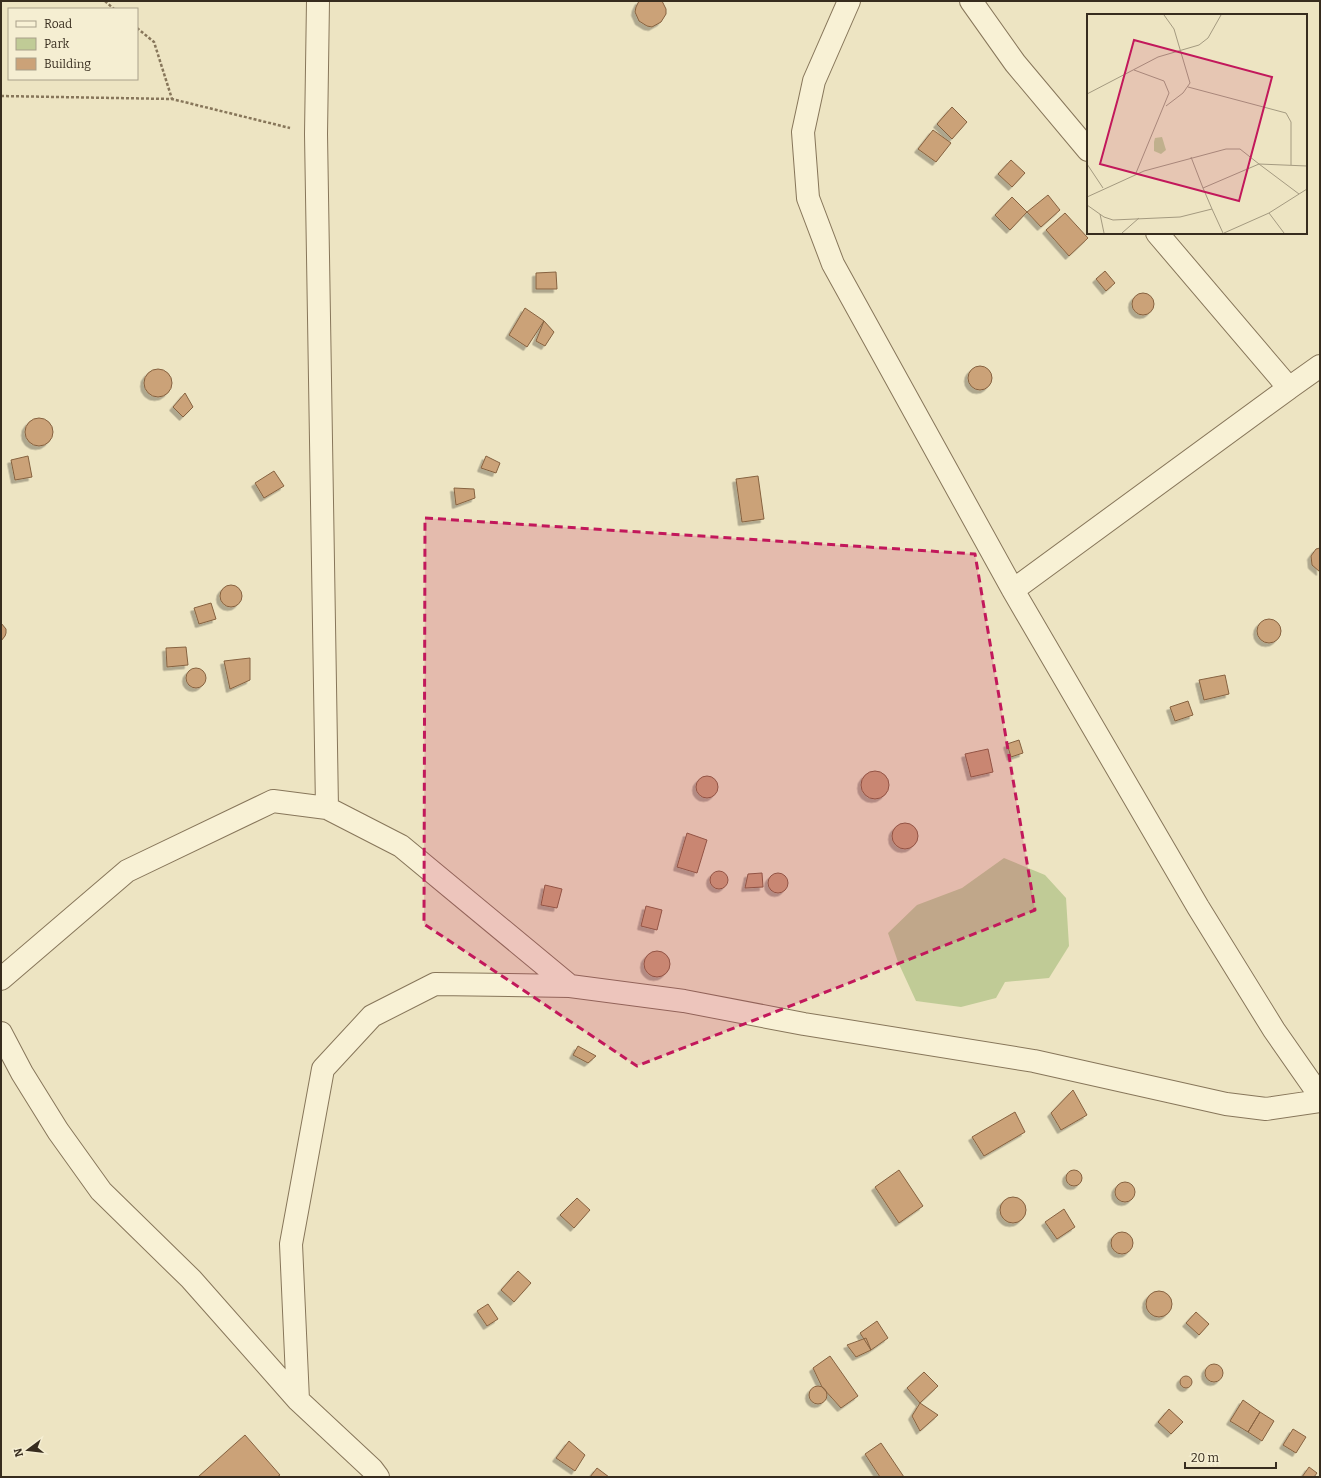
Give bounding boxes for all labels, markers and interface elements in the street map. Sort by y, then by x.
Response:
legend [8,8,138,80]
inset map [1087,14,1307,234]
text: Road [44,17,72,31]
text: Park [44,37,70,51]
text: Building [44,57,91,71]
north arrow [8,1430,48,1470]
scale bar [1185,1444,1276,1470]
text: N [11,1446,26,1458]
text: 20 m [1191,1451,1220,1465]

